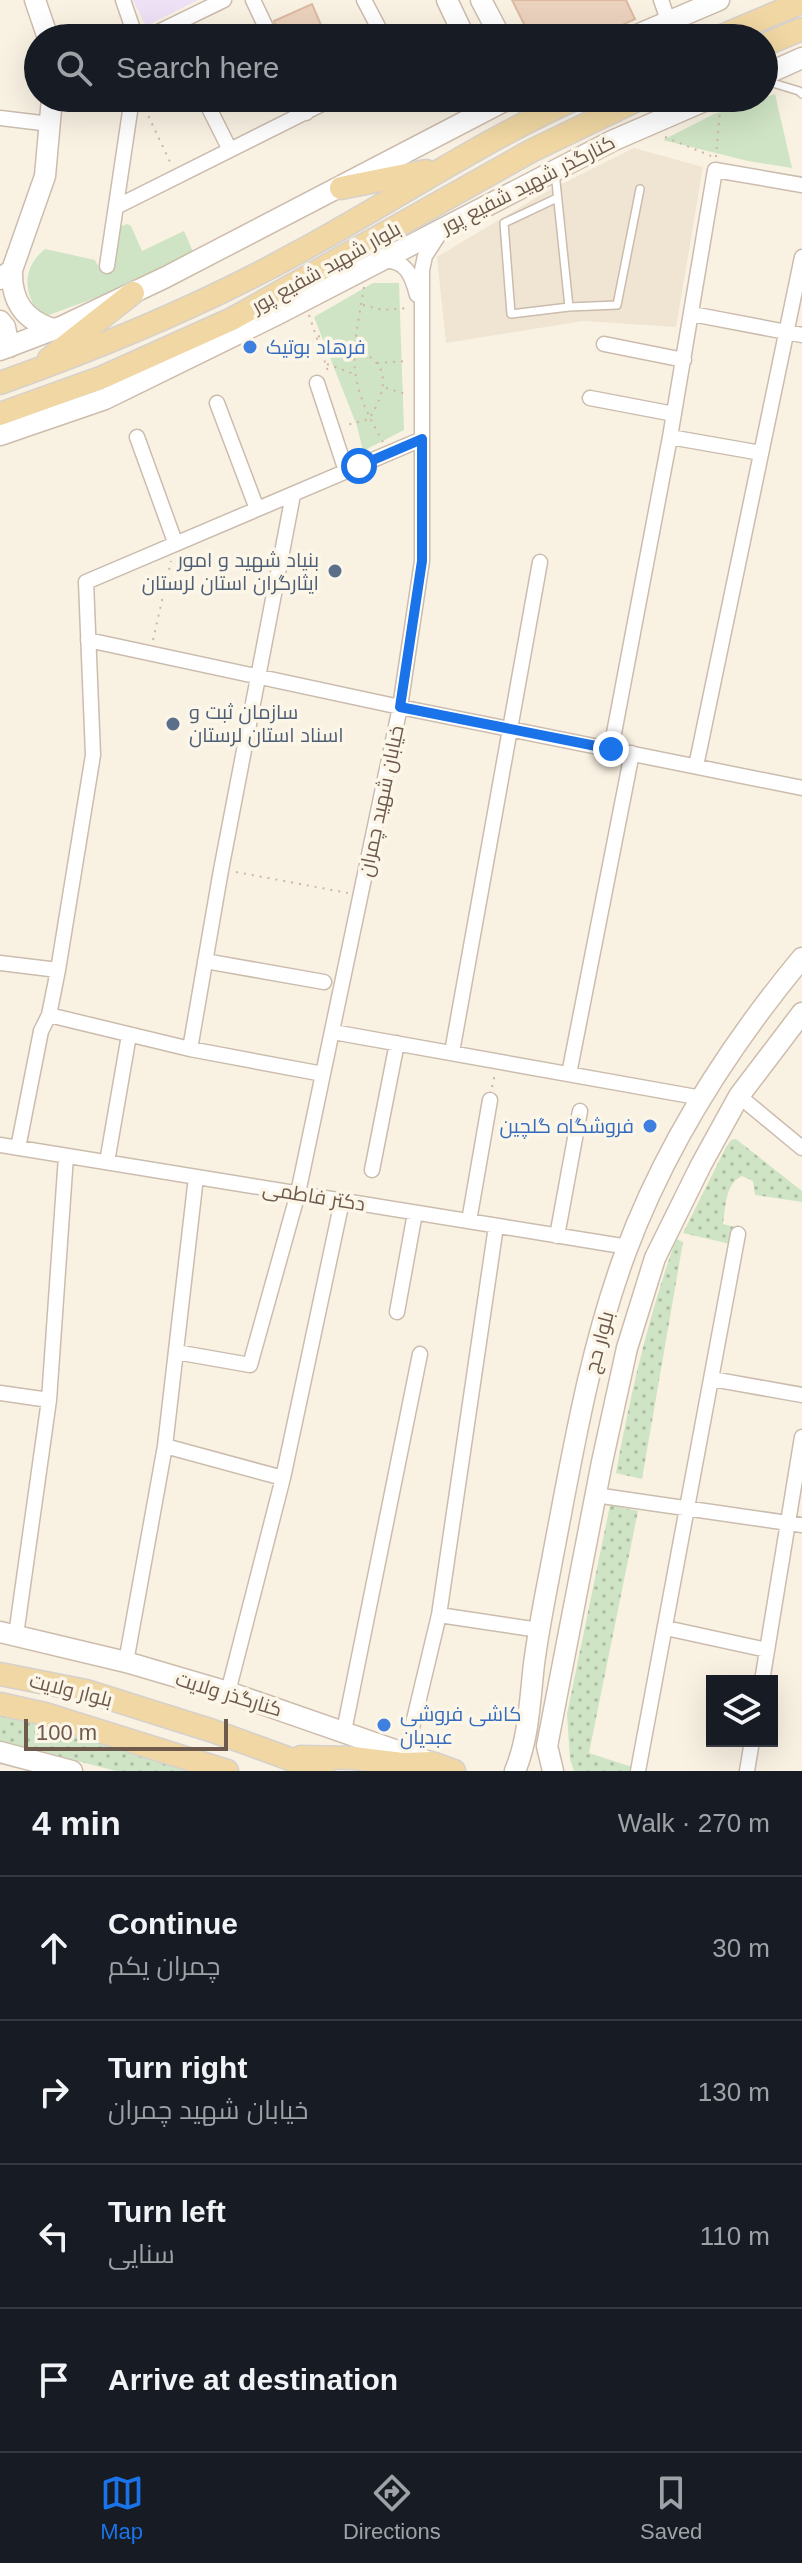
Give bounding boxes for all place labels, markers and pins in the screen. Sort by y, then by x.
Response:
place label: فرهاد بوتیک [266,336,366,359]
marker: فرهاد بوتیک [241,338,259,356]
place label: بنیاد شهید و امور ایثارگران استان لرستان [142,549,319,596]
marker: بنیاد شهید و امور ایثارگران استان لرستان [326,562,344,580]
place label: سازمان ثبت و اسناد استان لرستان [189,701,344,748]
marker: سازمان ثبت و اسناد استان لرستان [164,715,182,733]
place label: فروشگاه گلچین [500,1115,634,1139]
marker: فروشگاه گلچین [641,1117,659,1135]
place label: کاشی فروشی عبدیان [400,1703,521,1750]
marker: کاشی فروشی عبدیان [375,1716,393,1734]

